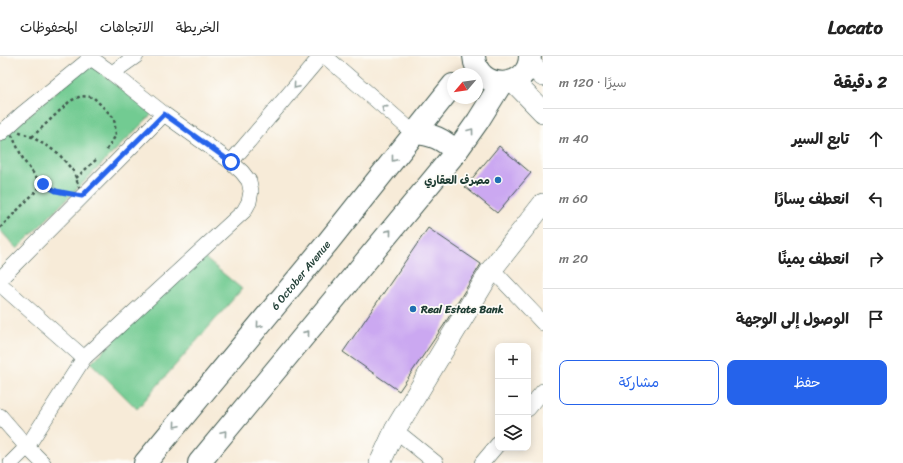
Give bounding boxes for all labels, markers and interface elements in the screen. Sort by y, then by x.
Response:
text: Locato [828,11,883,44]
text: المحفوظات [20,15,78,40]
text: الاتجاهات [100,15,154,40]
text: الخريطة [176,15,219,40]
text: 2 دقيقة [834,67,887,97]
north arrow [447,68,483,104]
text: سيرًا · 120 m [559,71,627,94]
one-way arrow [294,81,301,88]
one-way arrow [382,105,389,112]
text: تابع السير [792,126,849,152]
text: 40 m [559,127,589,150]
icon: ahead [865,128,887,150]
one-way arrow [466,129,473,136]
route start [222,153,240,171]
one-way arrow [391,154,398,161]
place label: مصرف العقاري [424,171,490,190]
route end [34,175,52,193]
marker: مصرف العقاري [493,175,503,185]
text: انعطف يسارًا [774,186,849,212]
text: 60 m [559,187,588,210]
icon: left [865,188,887,210]
one-way arrow [385,230,392,237]
street label: 6 October Avenue [266,236,336,314]
text: انعطف يمينًا [778,246,849,272]
text: 20 m [559,247,588,270]
icon: right [865,248,887,270]
place label: Real Estate Bank [420,300,504,319]
marker: Real Estate Bank [408,304,418,314]
text: الوصول إلى الوجهة [736,306,849,332]
icon: arrive [865,308,887,330]
one-way arrow [257,320,264,328]
one-way arrow [302,330,309,337]
map controls [495,343,531,451]
button: + [495,343,531,379]
button: مشاركة [559,360,719,405]
button: حفظ [727,360,887,405]
button: − [495,379,531,415]
button: layers [495,415,531,451]
one-way arrow [174,421,181,428]
one-way arrow [220,430,227,438]

